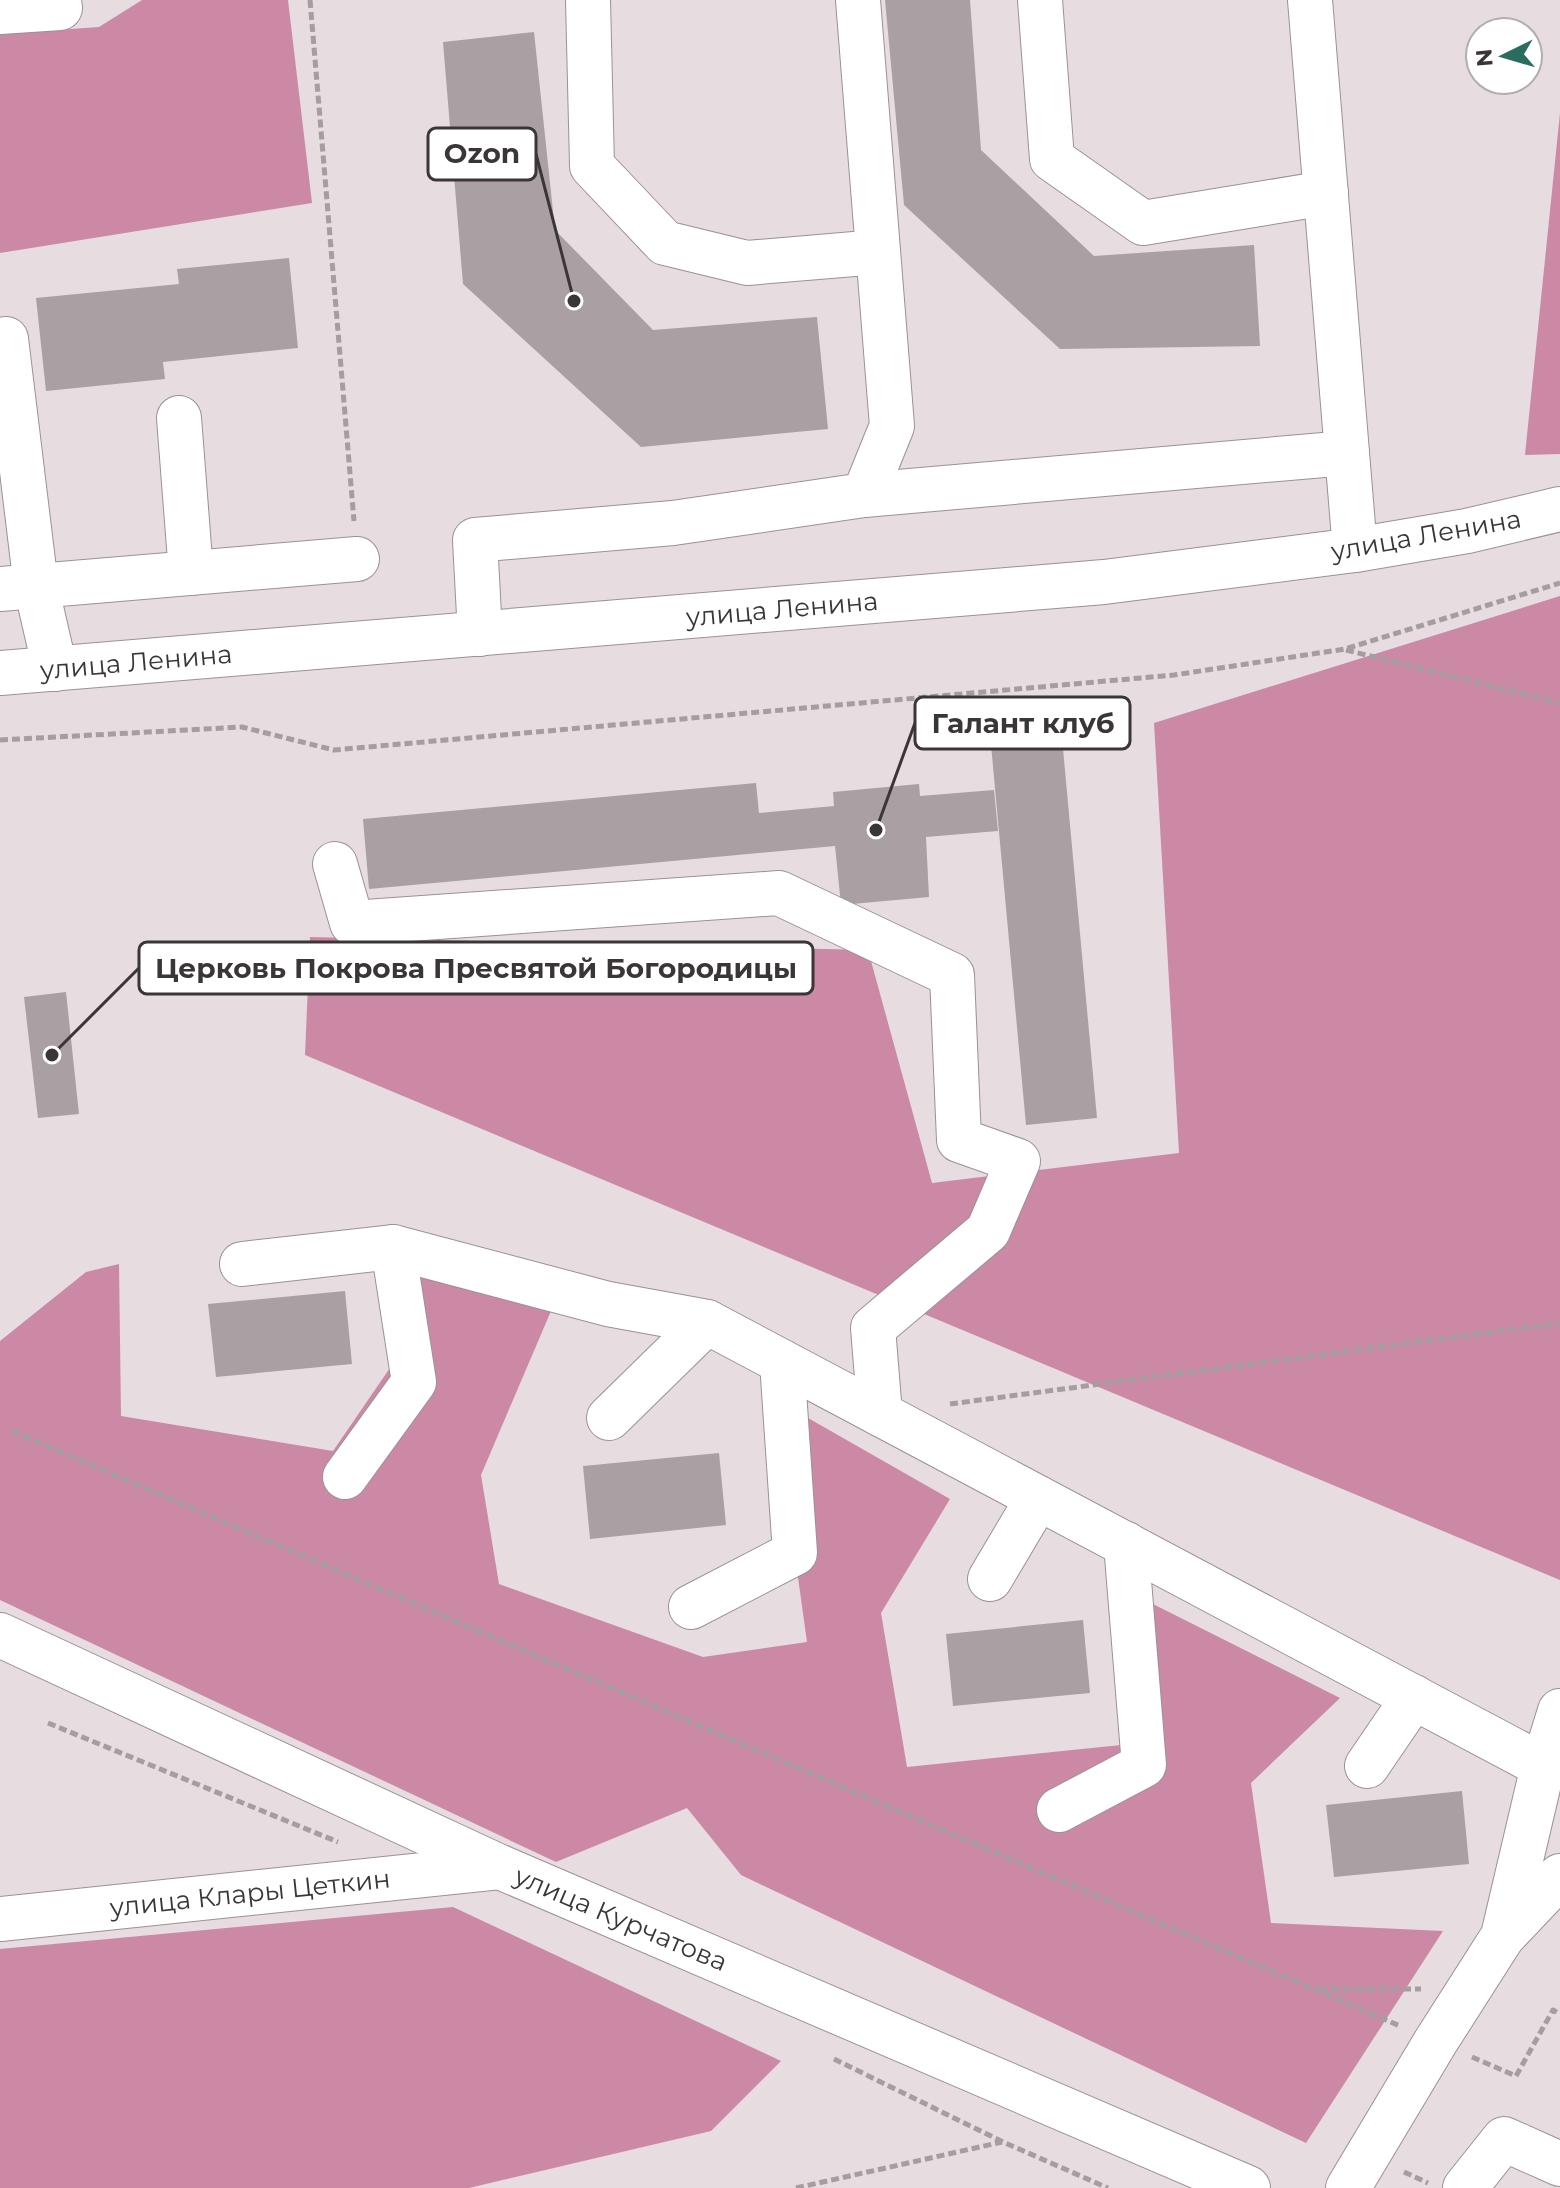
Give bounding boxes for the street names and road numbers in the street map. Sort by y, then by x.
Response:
street label: улица Ленина [1327,503,1524,568]
street label: улица Ленина [684,585,879,633]
street label: улица Ленина [38,638,233,686]
street label: улица Курчатова [509,1859,732,1978]
street label: улица Клары Цеткин [107,1862,392,1924]

